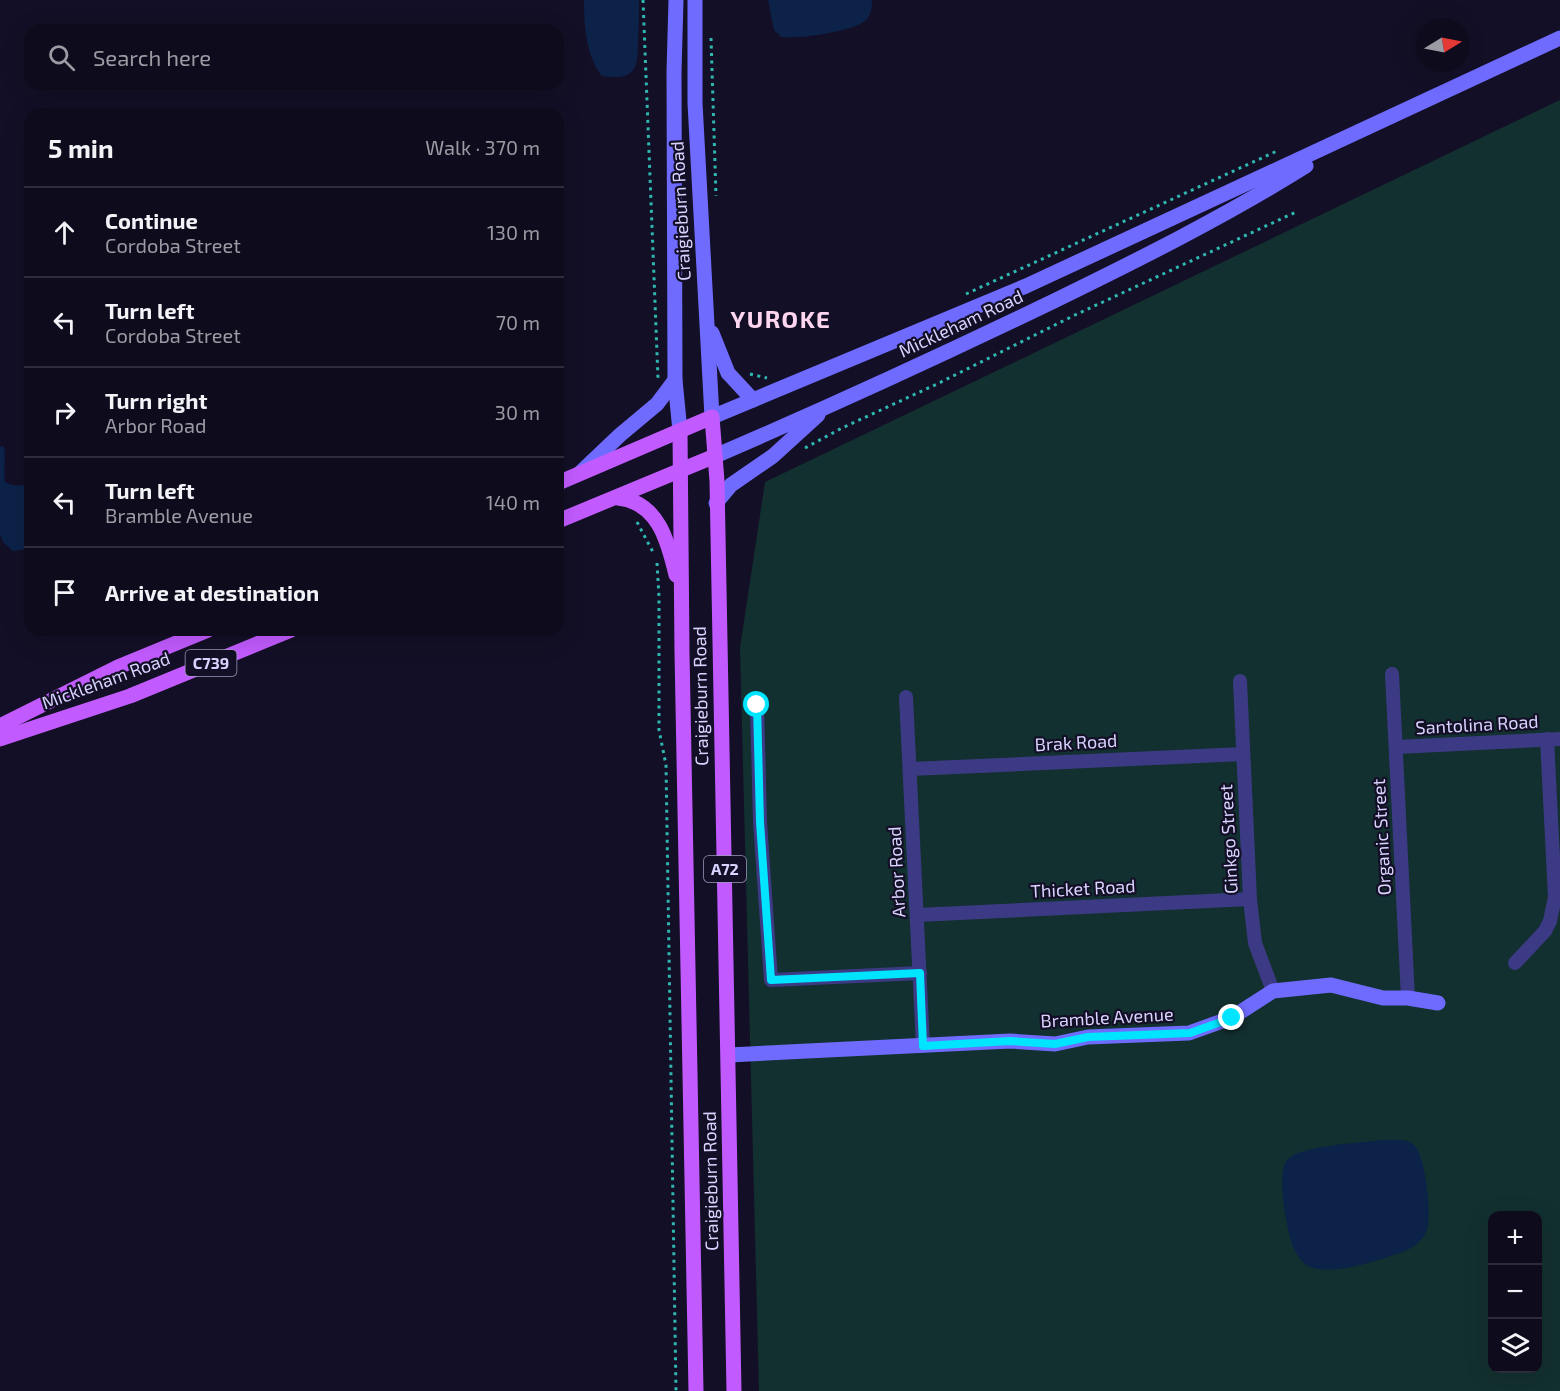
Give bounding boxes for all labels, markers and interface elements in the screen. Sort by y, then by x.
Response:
north arrow [1416,18,1470,72]
search box [24,24,564,90]
icon: search [45,41,78,74]
text: Search here [93,44,211,70]
text: 5 min [48,132,114,163]
text: Walk · 370 m [425,135,540,159]
street label: Craigieburn Road [665,141,695,281]
text: Continue [105,207,198,233]
icon: ahead [48,216,81,249]
text: 130 m [487,220,540,244]
text: Cordoba Street [105,233,241,257]
street label: Mickleham Road [895,285,1026,362]
text: Turn left [105,297,194,323]
district label: YUROKE [731,304,831,333]
icon: left [48,306,81,339]
text: 70 m [496,310,540,334]
text: Cordoba Street [105,323,241,347]
text: Turn right [105,387,207,413]
icon: right [48,396,81,429]
text: 30 m [495,400,540,424]
text: Arbor Road [105,413,206,437]
text: Turn left [105,477,194,503]
icon: left [48,486,81,519]
text: 140 m [486,490,540,514]
text: Bramble Avenue [105,503,253,527]
icon: arrive [48,576,81,609]
text: Arrive at destination [105,579,319,605]
street label: Craigieburn Road [688,626,712,766]
street label: Mickleham Road [39,647,173,713]
road number: C739 [186,650,236,676]
route start [743,691,769,717]
street label: Santolina Road [1415,710,1539,738]
street label: Brak Road [1034,729,1118,755]
street label: Organic Street [1367,778,1395,896]
street label: Ginkgo Street [1214,784,1242,894]
street label: Arbor Road [883,826,909,918]
road number: A72 [704,856,746,882]
street label: Thicket Road [1030,874,1136,902]
street label: Bramble Avenue [1040,1003,1174,1031]
route end [1218,1004,1244,1030]
street label: Craigieburn Road [698,1111,722,1251]
map controls [1488,1211,1542,1373]
button: + [1488,1211,1542,1265]
button: − [1488,1265,1542,1319]
button: layers [1488,1319,1542,1373]

